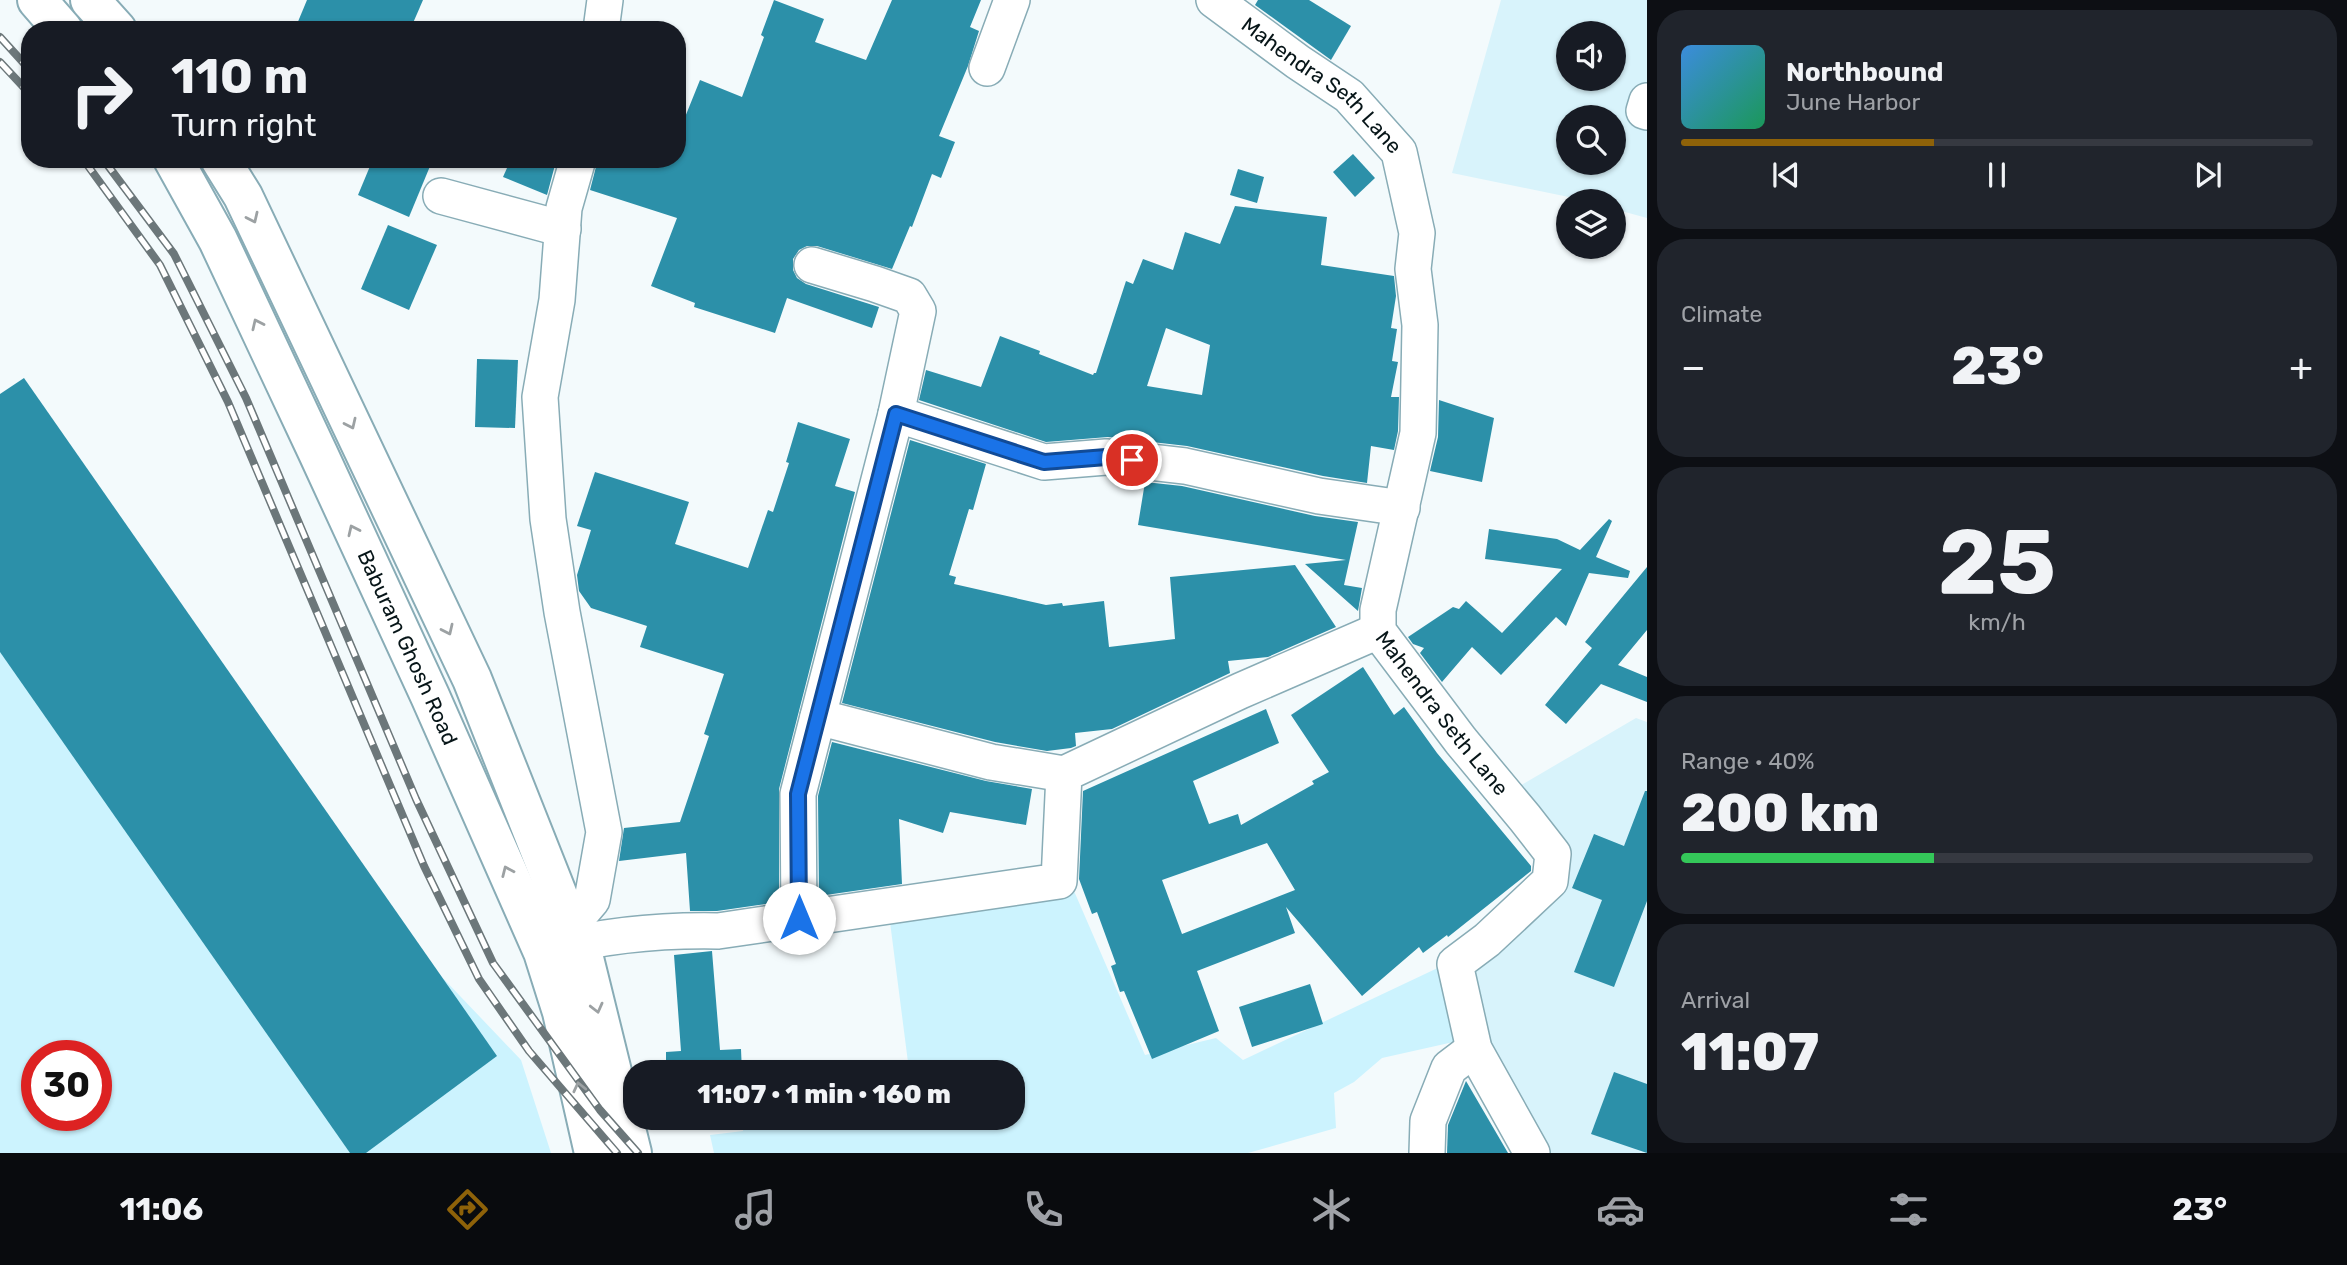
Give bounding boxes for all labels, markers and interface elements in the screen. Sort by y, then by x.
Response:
street label: Mahendra Seth Lane [1237,12,1407,158]
map controls [1556,21,1626,259]
button: sound [1556,21,1626,91]
text: 110 m [171,47,308,105]
icon: right [56,49,147,140]
text: Northbound [1786,57,1944,88]
text: June Harbor [1786,88,1920,116]
button: search [1556,105,1626,175]
text: Turn right [171,106,316,144]
icon: previous [1767,156,1805,194]
icon: pause [1978,156,2016,194]
icon: next [2189,156,2227,194]
button: layers [1556,189,1626,259]
one-way arrow [245,211,259,224]
text: Climate [1681,300,1762,328]
one-way arrow [251,319,265,331]
text: 23° [1951,335,2044,397]
text: − [1681,344,1706,390]
text: + [2289,344,2313,390]
one-way arrow [343,417,357,429]
pin [1102,430,1162,490]
icon: arrive [1113,441,1151,479]
text: 25 [1938,508,2056,616]
one-way arrow [348,525,362,537]
street label: Baburam Ghosh Road [352,546,463,749]
text: km/h [1968,608,2026,636]
one-way arrow [440,622,454,635]
street label: Mahendra Seth Lane [1370,626,1514,800]
text: Range · 40% [1681,747,1815,775]
text: 200 km [1681,782,1879,844]
one-way arrow [501,866,515,879]
position arrow [762,881,836,955]
text: Arrival [1681,986,1750,1014]
one-way arrow [589,1002,603,1014]
text: 11:07 [1681,1021,1819,1083]
speed limit sign: 30 [21,1040,112,1131]
text: 11:07 · 1 min · 160 m [697,1079,951,1110]
one-way arrow [573,1081,587,1093]
icon: directions [443,1185,492,1234]
icon: music [731,1185,780,1234]
icon: phone [1019,1185,1068,1234]
icon: climate [1307,1185,1356,1234]
icon: car [1596,1185,1645,1234]
icon: filters [1884,1185,1933,1234]
text: 11:06 [120,1190,203,1228]
text: 23° [2172,1190,2227,1228]

